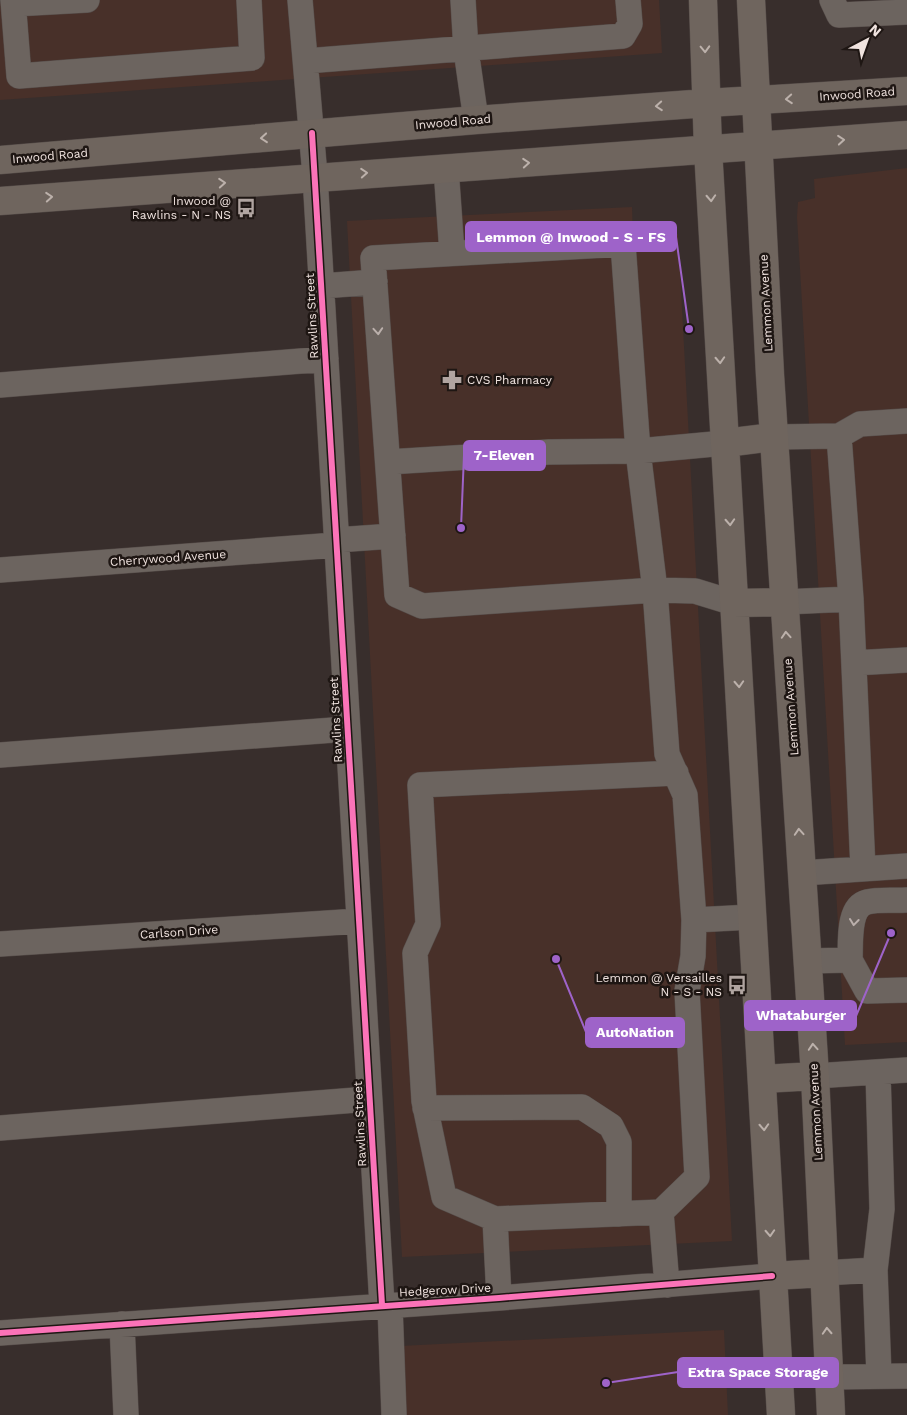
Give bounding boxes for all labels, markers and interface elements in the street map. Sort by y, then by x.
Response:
north arrow [842,15,892,65]
text: N [866,21,885,40]
one-way arrow [700,45,710,53]
street label: Inwood Road [819,84,895,104]
one-way arrow [784,93,792,104]
one-way arrow [654,100,662,111]
street label: Inwood Road [415,112,491,132]
one-way arrow [259,132,267,143]
one-way arrow [837,135,845,146]
street label: Inwood Road [12,146,88,166]
one-way arrow [523,157,531,168]
one-way arrow [360,168,368,179]
one-way arrow [218,178,226,189]
one-way arrow [45,192,53,203]
place label: Inwood @ Rawlins - N - NS [132,194,231,222]
one-way arrow [706,194,717,202]
bus stop icon: Inwood @ Rawlins - N - NS [235,197,257,219]
callout: Lemmon @ Inwood - S - FS [466,222,676,251]
text: Lemmon @ Inwood - S - FS [476,229,666,245]
street label: Lemmon Avenue [756,254,776,352]
street label: Rawlins Street [303,273,321,359]
one-way arrow [373,327,384,335]
one-way arrow [715,356,726,364]
pharmacy icon: CVS Pharmacy [441,369,463,391]
place label: CVS Pharmacy [467,373,553,387]
callout: 7-Eleven [464,441,545,470]
text: 7-Eleven [474,447,534,463]
one-way arrow [724,518,735,526]
street label: Cherrywood Avenue [109,547,227,569]
one-way arrow [781,631,792,639]
street label: Lemmon Avenue [781,658,801,756]
street label: Rawlins Street [327,677,345,763]
one-way arrow [734,681,745,689]
one-way arrow [794,828,805,836]
one-way arrow [849,918,859,927]
street label: Carlson Drive [139,922,219,942]
place label: Lemmon @ Versailles N - S - NS [596,971,722,999]
bus stop icon: Lemmon @ Versailles N - S - NS [726,974,748,996]
callout: Whataburger [745,1001,856,1030]
text: Whataburger [756,1007,846,1023]
callout: AutoNation [586,1018,684,1047]
text: AutoNation [596,1024,674,1040]
one-way arrow [807,1042,818,1050]
street label: Lemmon Avenue [806,1063,826,1161]
street label: Rawlins Street [351,1081,369,1167]
one-way arrow [759,1124,770,1132]
one-way arrow [765,1229,776,1237]
street label: Hedgerow Drive [399,1281,491,1299]
one-way arrow [821,1327,832,1335]
callout: Extra Space Storage [678,1358,838,1387]
text: Extra Space Storage [688,1364,828,1380]

